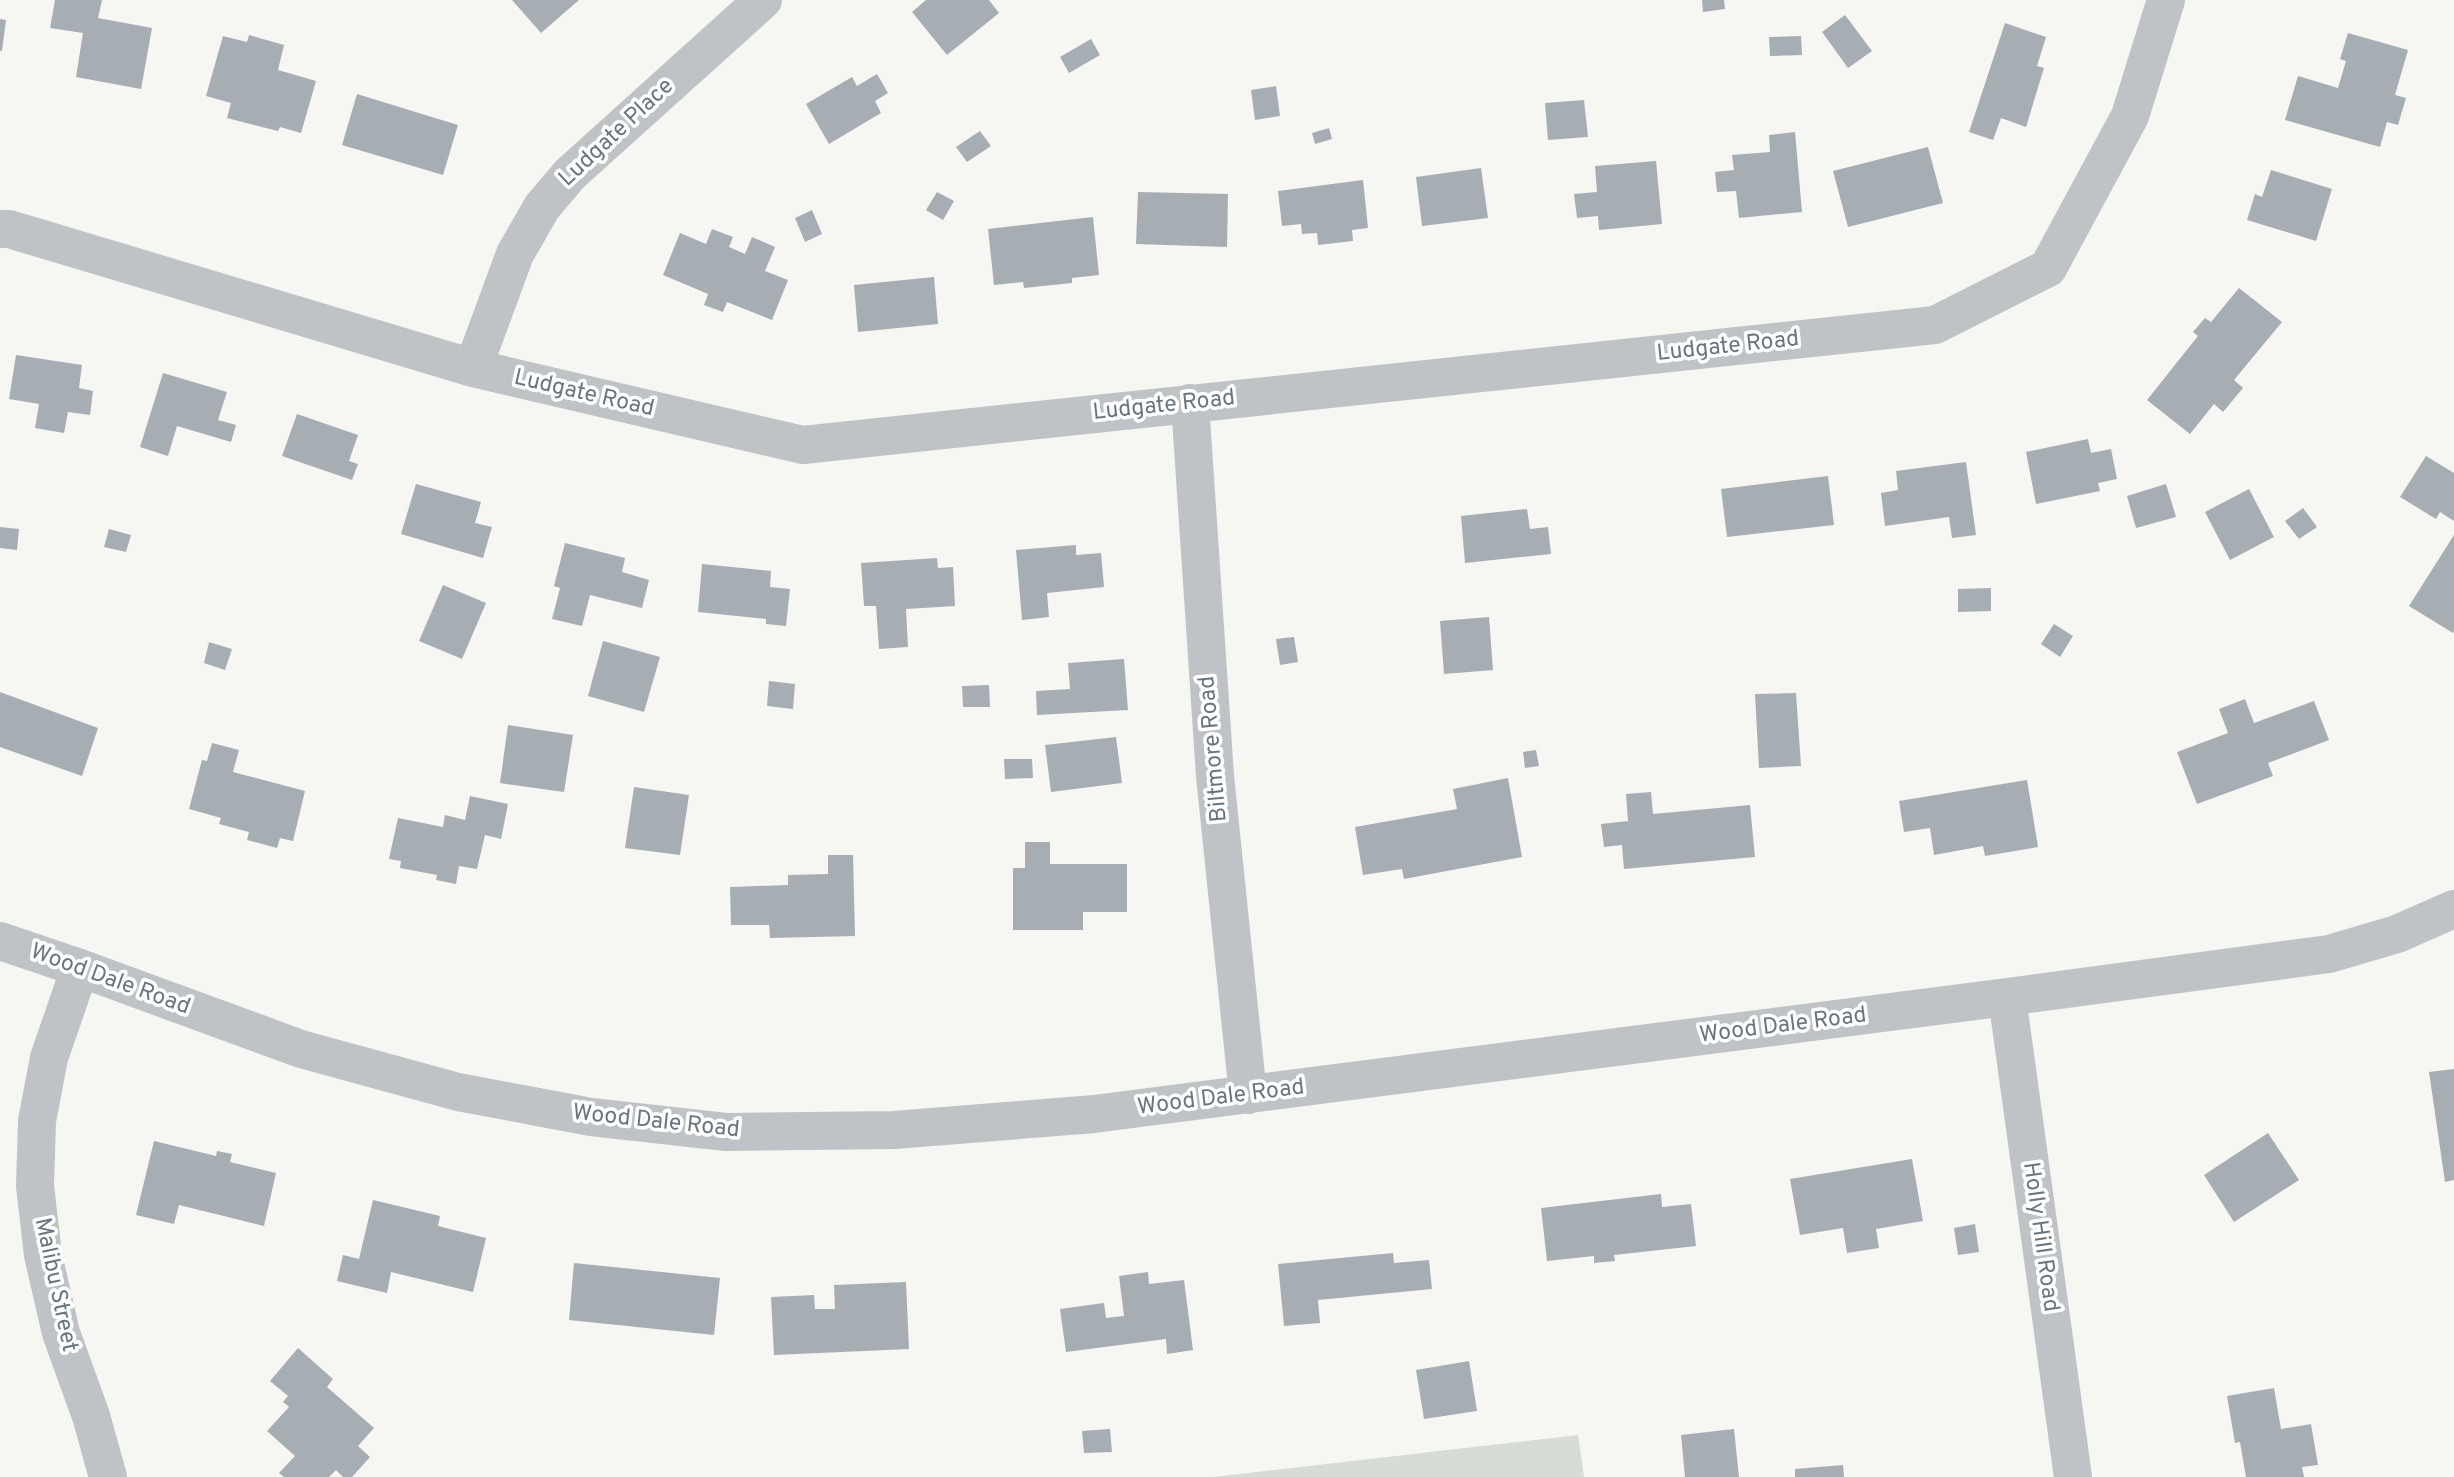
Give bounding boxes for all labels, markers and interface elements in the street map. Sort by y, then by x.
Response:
street label: Ludgate Place [553,72,681,194]
street label: Ludgate Road [1655,325,1801,369]
street label: Ludgate Road [511,364,657,424]
street label: Ludgate Road [1091,384,1237,428]
street label: Biltmore Road [1193,675,1235,823]
street label: Wood Dale Road [26,938,194,1022]
street label: Wood Dale Road [1698,1001,1868,1051]
street label: Wood Dale Road [1136,1073,1306,1123]
street label: Wood Dale Road [571,1099,741,1145]
street label: Holly Hill Road [2015,1160,2065,1314]
street label: Malibu Street [27,1215,83,1355]

